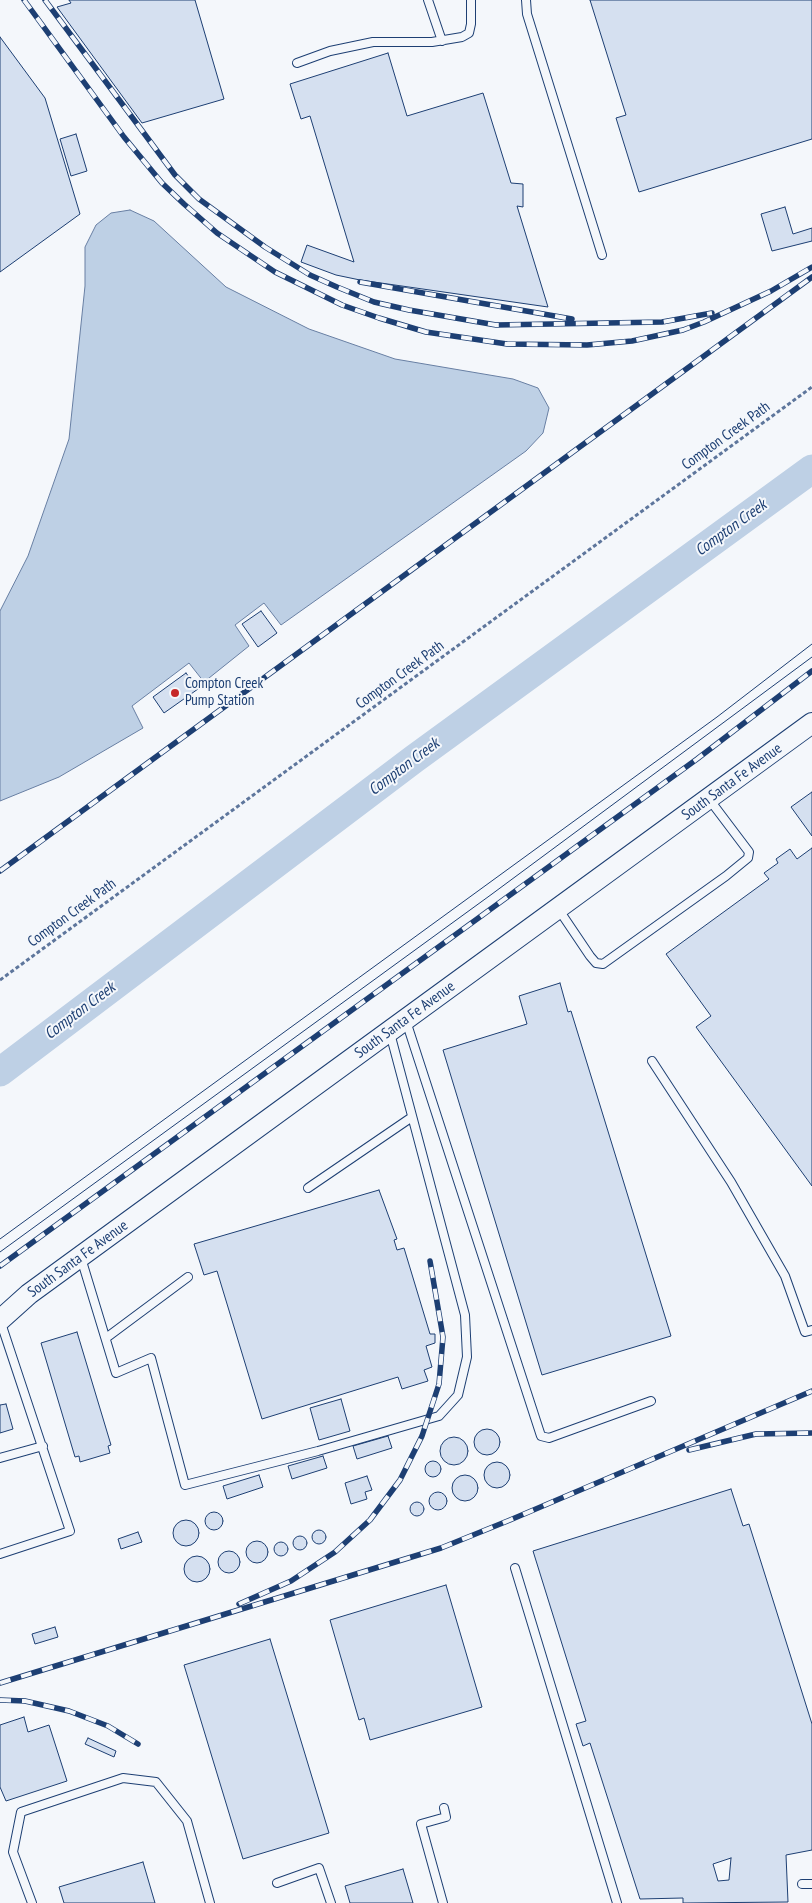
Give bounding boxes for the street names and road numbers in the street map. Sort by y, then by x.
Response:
street label: Compton Creek Path [678,398,774,474]
street label: Compton Creek Path [352,637,448,713]
street label: South Santa Fe Avenue [679,740,785,824]
street label: Compton Creek Path [24,875,120,951]
street label: South Santa Fe Avenue [352,978,458,1062]
street label: South Santa Fe Avenue [25,1217,131,1301]

